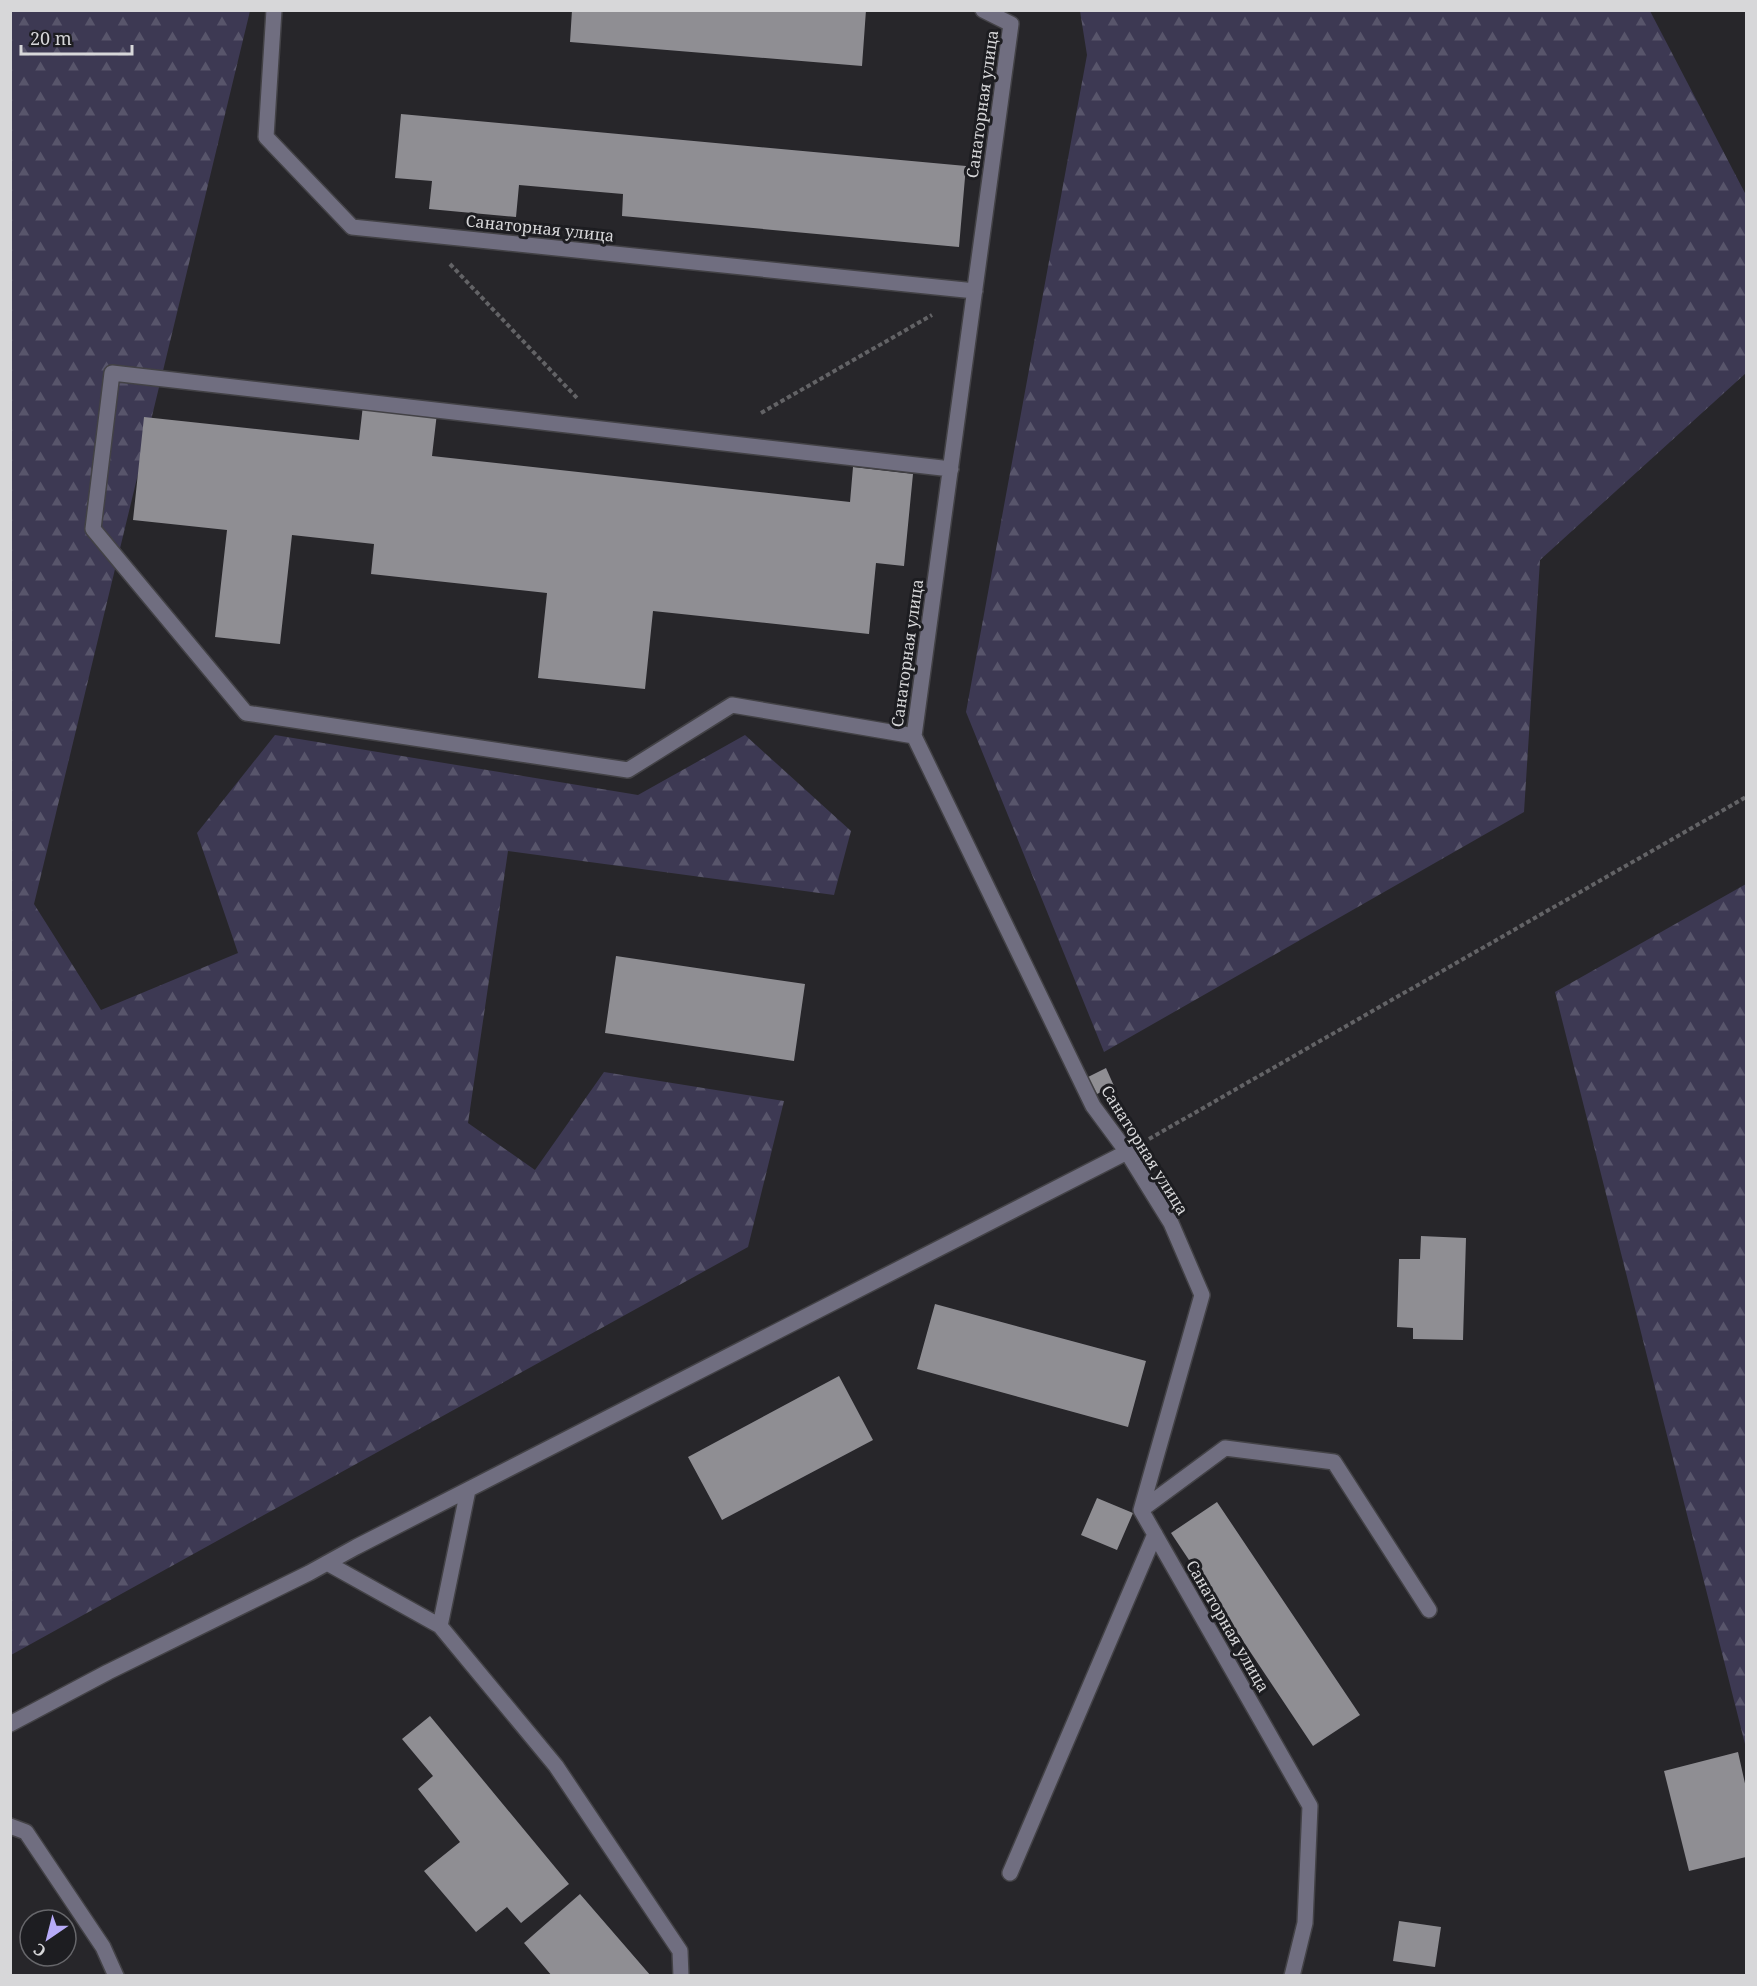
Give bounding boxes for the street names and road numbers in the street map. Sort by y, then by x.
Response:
street label: Санаторная улица [961,29,1003,179]
street label: Санаторная улица [465,209,615,247]
street label: Санаторная улица [886,578,928,728]
street label: Санаторная улица [1096,1081,1194,1219]
street label: Санаторная улица [1181,1556,1275,1696]

